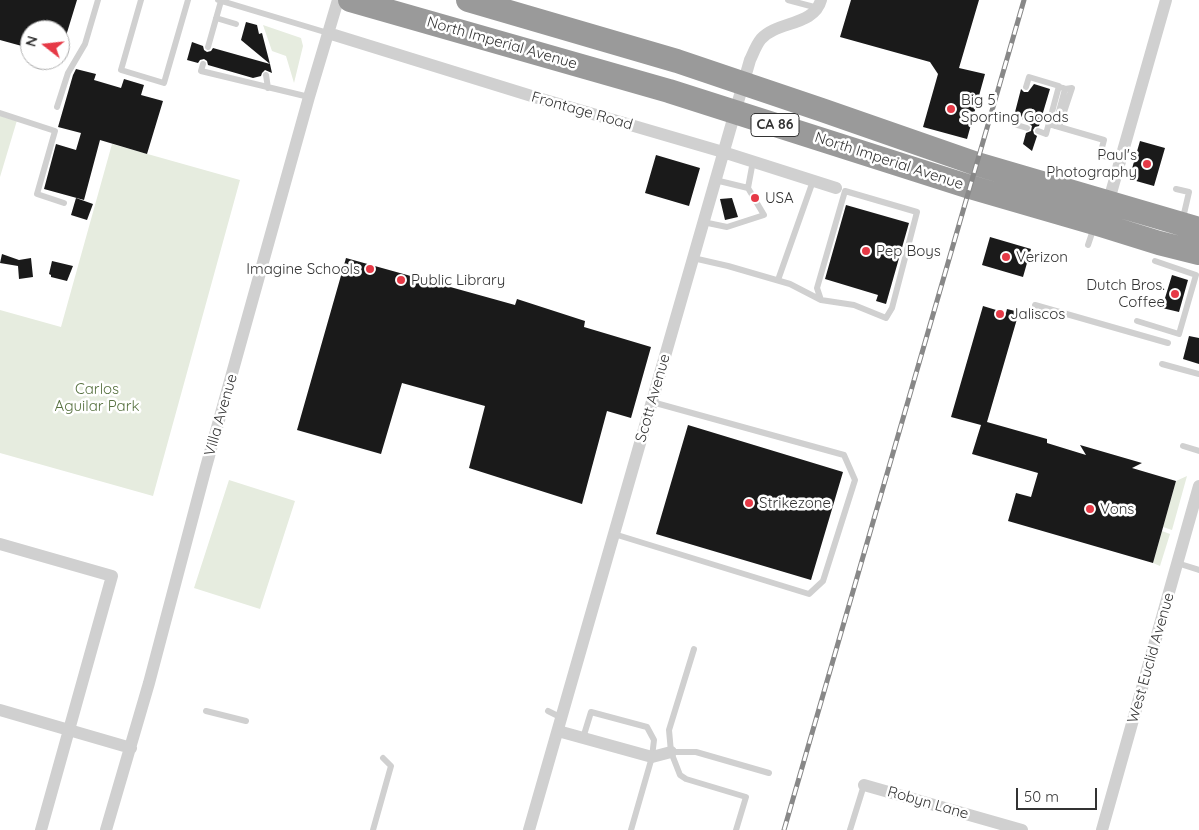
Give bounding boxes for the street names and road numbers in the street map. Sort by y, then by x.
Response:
street label: North Imperial Avenue [425,13,579,73]
street label: Frontage Road [529,88,635,134]
road number: CA 86 [751,114,799,136]
street label: North Imperial Avenue [812,128,966,194]
street label: Scott Avenue [632,352,674,444]
street label: Villa Avenue [201,372,241,458]
street label: West Euclid Avenue [1124,591,1178,725]
street label: Robyn Lane [885,783,971,823]

